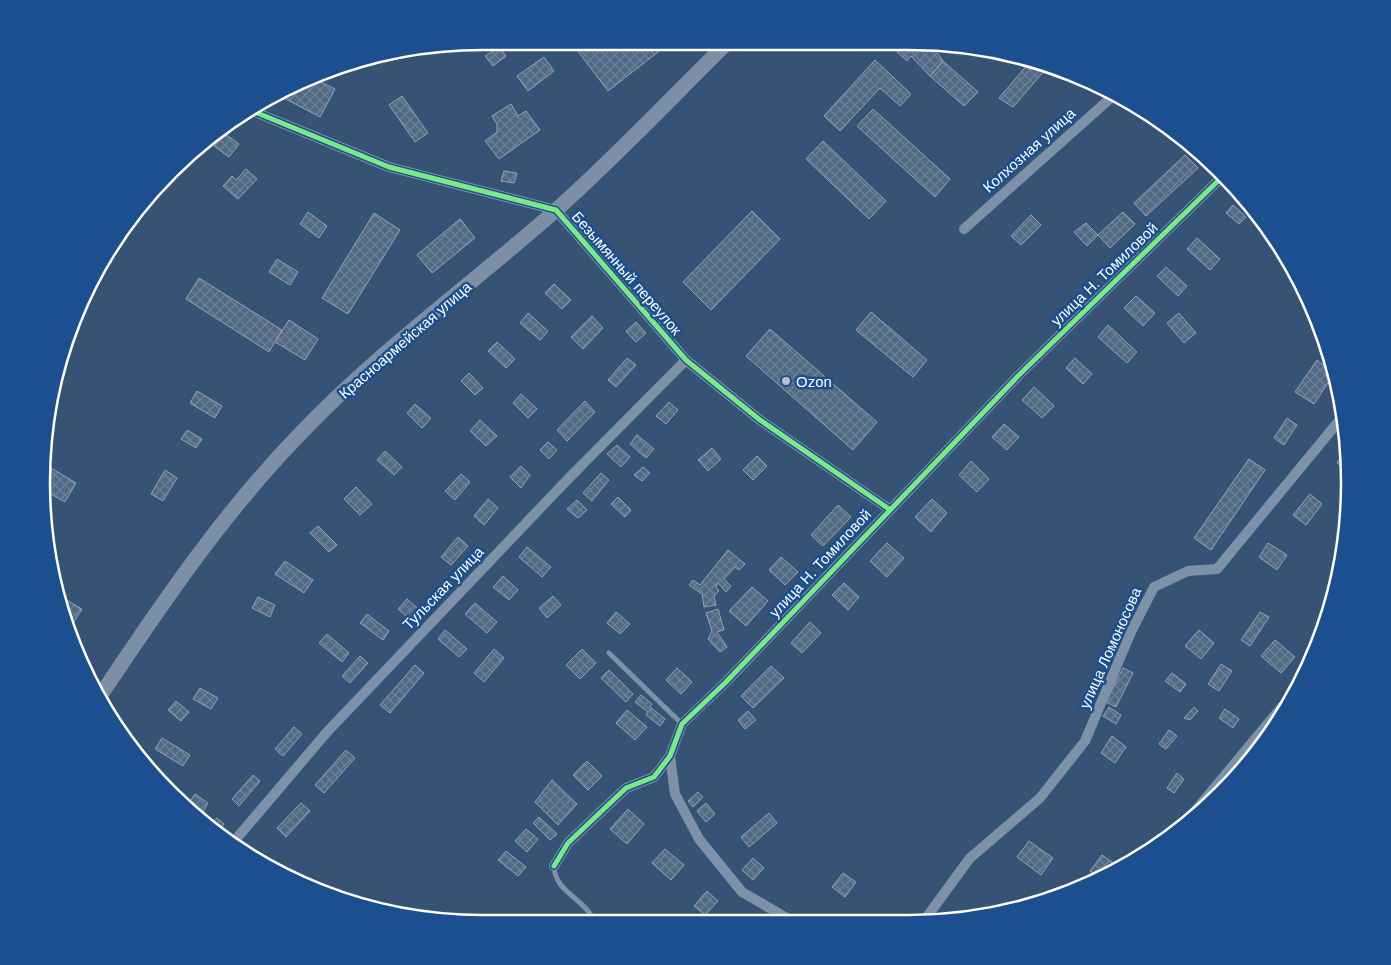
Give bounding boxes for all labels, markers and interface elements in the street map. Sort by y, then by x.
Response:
street label: Колхозная улица [979,104,1079,196]
street label: Безымянный переулок [569,208,685,338]
street label: улица Н. Томиловой [1047,219,1161,329]
street label: Красноармейская улица [335,278,475,402]
place label: Ozon [796,373,832,390]
marker: Ozon [780,375,792,387]
street label: улица Н. Томиловой [766,505,874,621]
street label: Тульская улица [399,543,487,633]
street label: улица Ломоносова [1076,584,1145,711]

